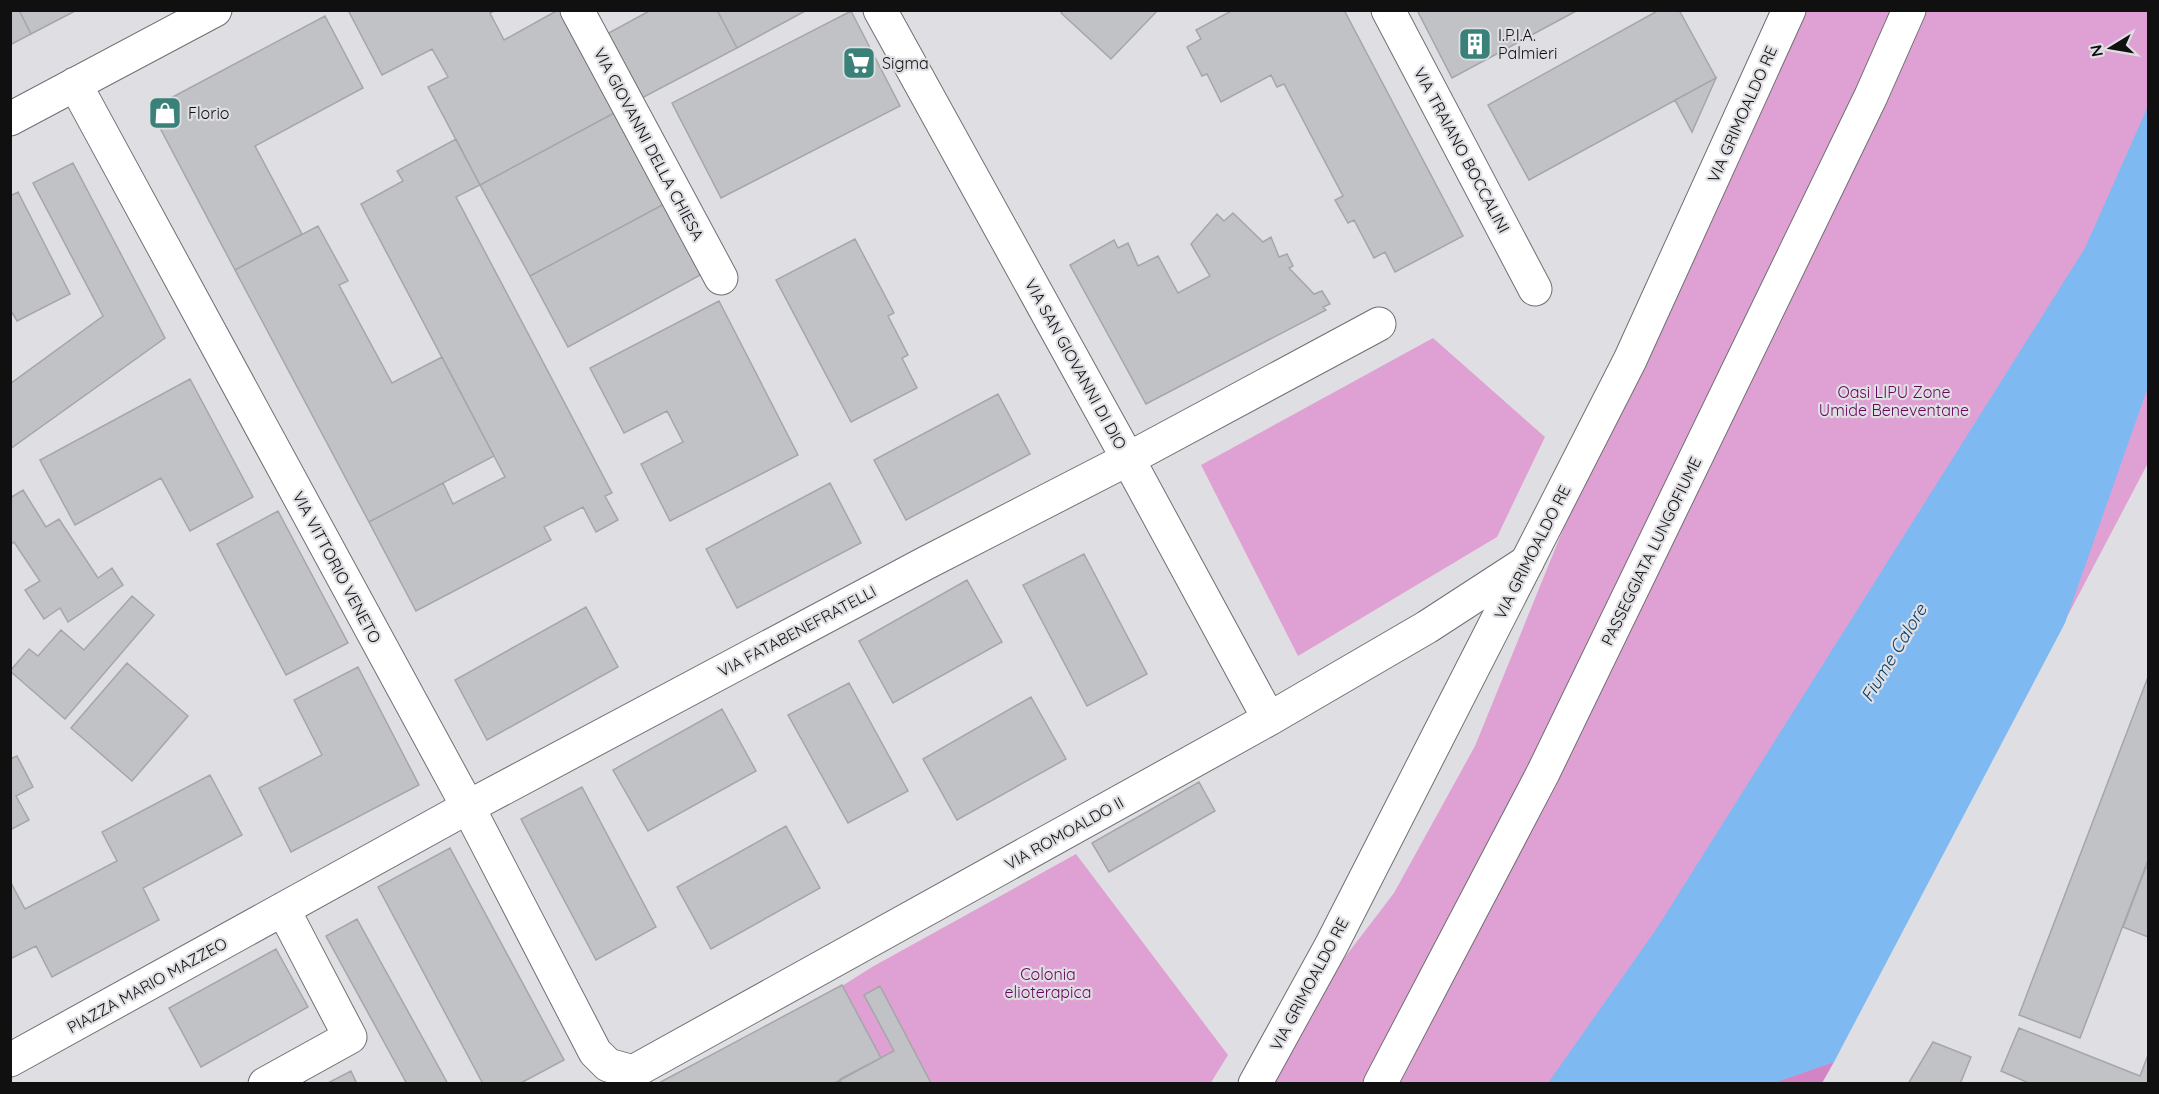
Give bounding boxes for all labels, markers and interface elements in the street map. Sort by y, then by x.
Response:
north arrow [2081,18,2141,78]
place label: I.P.I.A. Palmieri [1498,25,1557,63]
building icon: I.P.I.A. Palmieri [1457,26,1493,62]
street label: VIA GRIMOALDO RE [1703,43,1781,185]
text: N [2085,43,2107,59]
street label: VIA GIOVANNI DELLA CHIESA [590,44,708,244]
supermarket icon: Sigma [841,45,877,81]
place label: Sigma [882,53,929,73]
street label: VIA TRAIANO BOCCALINI [1410,64,1514,236]
shop icon: Florio [147,95,183,131]
place label: Florio [188,103,230,123]
street label: VIA SAN GIOVANNI DI DIO [1021,275,1131,453]
park label: Oasi LIPU Zone Umide Beneventane [1819,382,1969,420]
street label: PASSEGGIATA LUNGOFIUME [1597,454,1705,648]
street label: VIA GRIMOALDO RE [1490,482,1574,622]
street label: VIA VITTORIO VENETO [288,488,386,646]
street label: VIA FATABENEFRATELLI [715,581,879,681]
water label: Fiume Calore [1855,599,1932,706]
street label: VIA ROMOALDO II [1001,792,1127,874]
street label: VIA GRIMOALDO RE [1266,914,1352,1054]
street label: PIAZZA MARIO MAZZEO [64,933,230,1037]
park label: Colonia elioterapica [1005,964,1091,1002]

